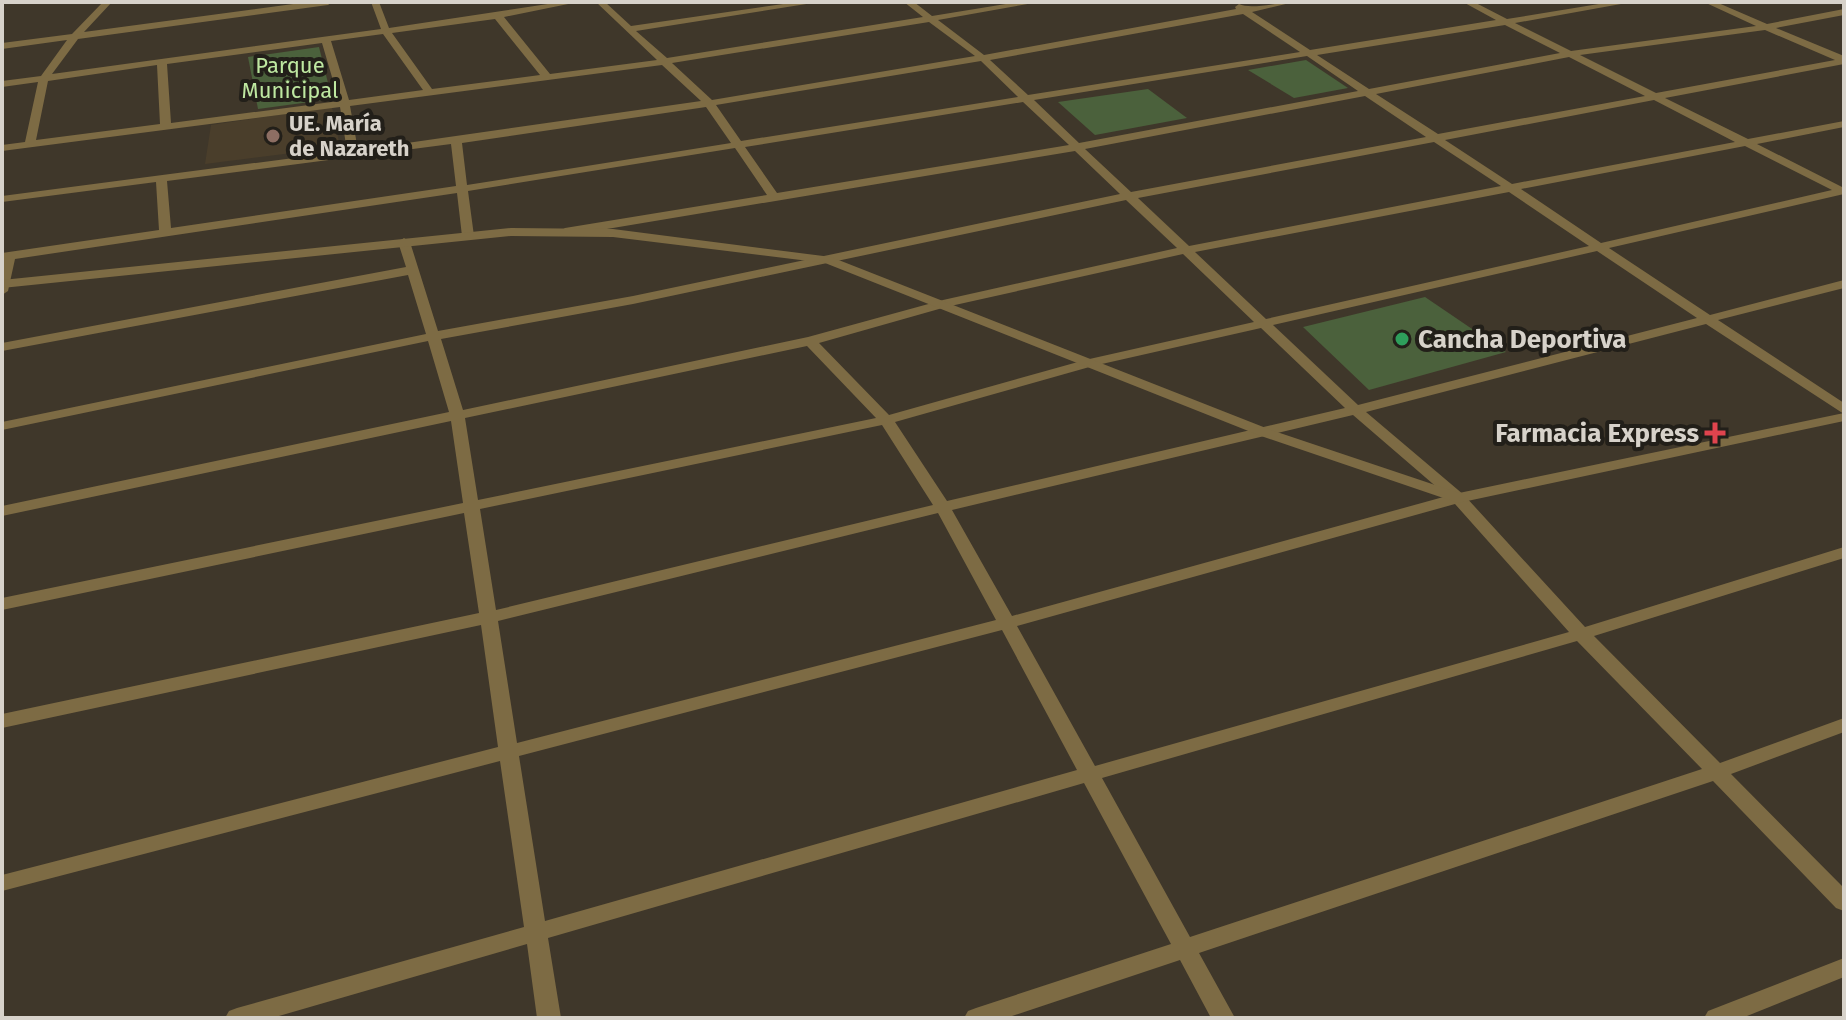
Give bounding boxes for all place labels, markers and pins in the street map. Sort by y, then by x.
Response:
place label: UE. María de Nazareth [289,110,410,162]
marker: UE. María de Nazareth [264,127,282,145]
place label: Cancha Deportiva [1418,324,1627,355]
marker: Cancha Deportiva [1393,330,1411,348]
place label: Farmacia Express [1495,418,1699,449]
marker: Farmacia Express [1706,424,1724,442]

